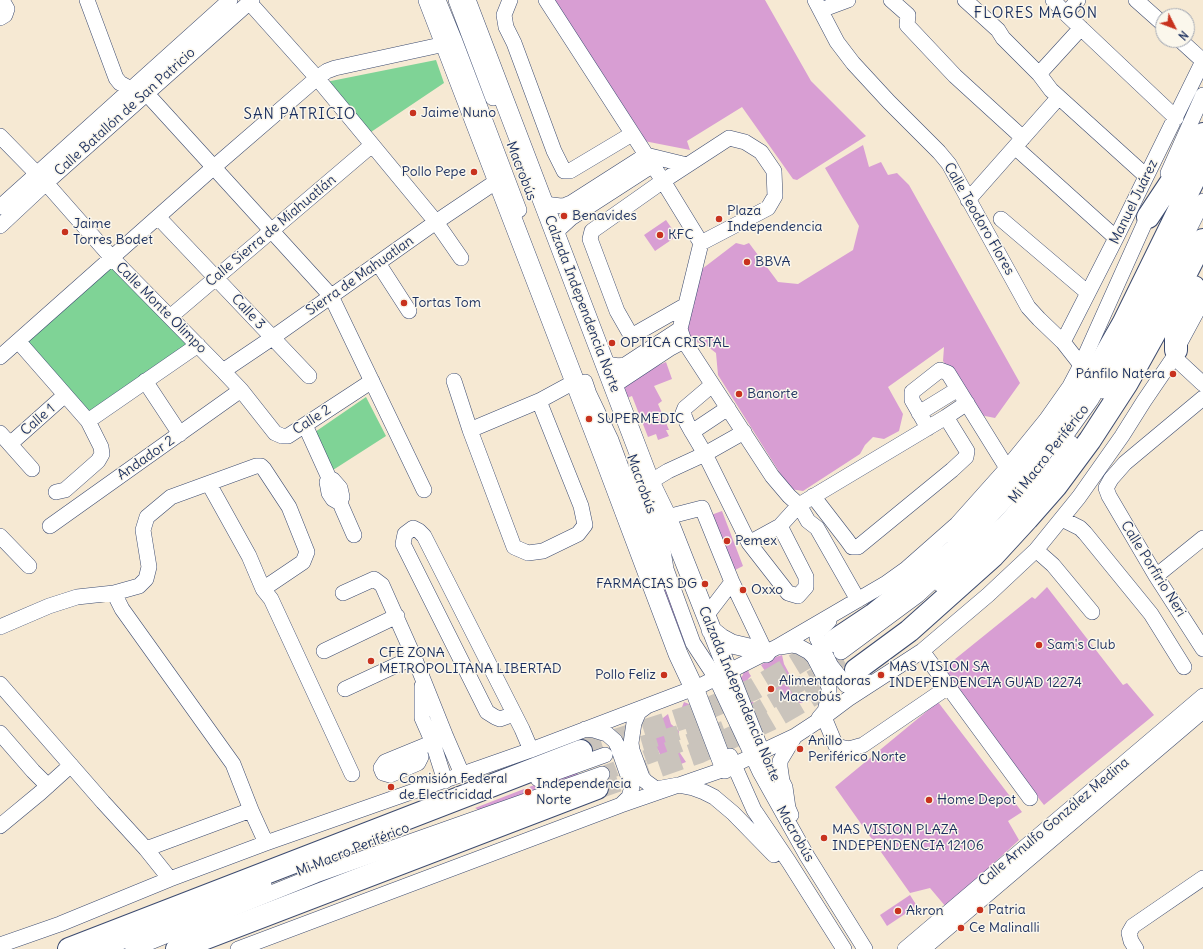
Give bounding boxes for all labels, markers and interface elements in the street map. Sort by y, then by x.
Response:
district label: FLORES MAGÓN [974,5,1098,23]
north arrow [1155,8,1195,48]
text: N [1175,28,1191,43]
street label: Calle Batallón de San Patricio [51,44,199,180]
place label: Jaime Nuno [421,105,496,121]
district label: SAN PATRICIO [244,106,356,124]
marker: Jaime Nuno [408,108,418,118]
street label: Macrobús [502,139,540,203]
street label: Manuel Juárez [1106,157,1162,247]
street label: Calle Teodoro Flores [940,160,1018,278]
place label: Pollo Pepe [402,164,466,180]
marker: Pollo Pepe [469,167,479,177]
street label: Calle Sierra de Miahuatlán [202,172,340,290]
place label: Plaza Independencia [727,203,823,236]
place label: Benavides [572,208,637,224]
marker: Benavides [559,211,569,221]
street label: Calzada Independencia Norte [540,213,624,395]
marker: Plaza Independencia [714,214,724,224]
place label: Jaime Torres Bodet [73,216,153,248]
marker: Jaime Torres Bodet [60,227,70,237]
place label: KFC [668,227,694,243]
marker: KFC [655,230,665,240]
street label: Sierra de Mahuatlan [303,233,417,319]
place label: BBVA [755,254,791,270]
marker: BBVA [742,257,752,267]
street label: Calle Monte Olimpo [112,259,210,357]
street label: Calle 3 [227,291,269,333]
place label: Tortas Tom [412,295,481,311]
marker: Tortas Tom [399,298,409,308]
place label: OPTICA CRISTAL [620,335,729,351]
marker: OPTICA CRISTAL [607,338,617,348]
place label: Pánfilo Natera [1076,366,1165,382]
marker: Pánfilo Natera [1168,369,1178,379]
place label: Banorte [747,386,798,402]
marker: Banorte [734,389,744,399]
street label: Calle 1 [17,401,59,439]
street label: Mi Macro Periférico [1005,401,1093,507]
street label: Calle 2 [290,402,334,438]
place label: SUPERMEDIC [597,411,684,427]
marker: SUPERMEDIC [584,414,594,424]
street label: Andador 2 [114,432,178,484]
street label: Macrobús [622,452,660,516]
street label: Calle Porfirio Neri [1117,518,1189,620]
place label: Pemex [735,533,777,549]
marker: Pemex [722,536,732,546]
place label: FARMACIAS DG [596,576,697,592]
marker: FARMACIAS DG [700,579,710,589]
place label: Oxxo [751,582,783,598]
marker: Oxxo [738,585,748,595]
street label: Calzada Independencia Norte [694,604,784,784]
place label: Sam's Club [1047,637,1115,653]
marker: Sam's Club [1034,640,1044,650]
place label: CFE ZONA METROPOLITANA LIBERTAD [379,645,562,678]
marker: CFE ZONA METROPOLITANA LIBERTAD [366,656,376,666]
place label: MAS VISION SA INDEPENDENCIA GUAD 12274 [889,659,1082,692]
place label: Pollo Feliz [595,667,656,683]
marker: Pollo Feliz [659,670,669,680]
marker: MAS VISION SA INDEPENDENCIA GUAD 12274 [876,670,886,680]
place label: Alimentadoras Macrobús [779,673,871,706]
marker: Alimentadoras Macrobús [766,684,776,694]
place label: Anillo Periférico Norte [808,733,906,766]
marker: Anillo Periférico Norte [795,744,805,754]
street label: Calle Arnulfo González Medina [975,754,1133,890]
place label: Comisión Federal de Electricidad [399,771,507,804]
place label: Independencia Norte [536,776,632,808]
marker: Comisión Federal de Electricidad [386,782,396,792]
marker: Independencia Norte [523,787,533,797]
place label: Home Depot [937,792,1016,808]
marker: Home Depot [924,795,934,805]
street label: Macrobús [772,803,818,865]
street label: Mi Macro Periférico [294,820,412,880]
place label: MAS VISION PLAZA INDEPENDENCIA 12106 [832,822,984,854]
marker: MAS VISION PLAZA INDEPENDENCIA 12106 [819,833,829,843]
place label: Patria [988,902,1026,918]
place label: Akron [906,903,944,919]
marker: Patria [975,905,985,915]
marker: Akron [893,906,903,916]
place label: Ce Malinalli [969,920,1040,936]
marker: Ce Malinalli [956,923,966,933]

